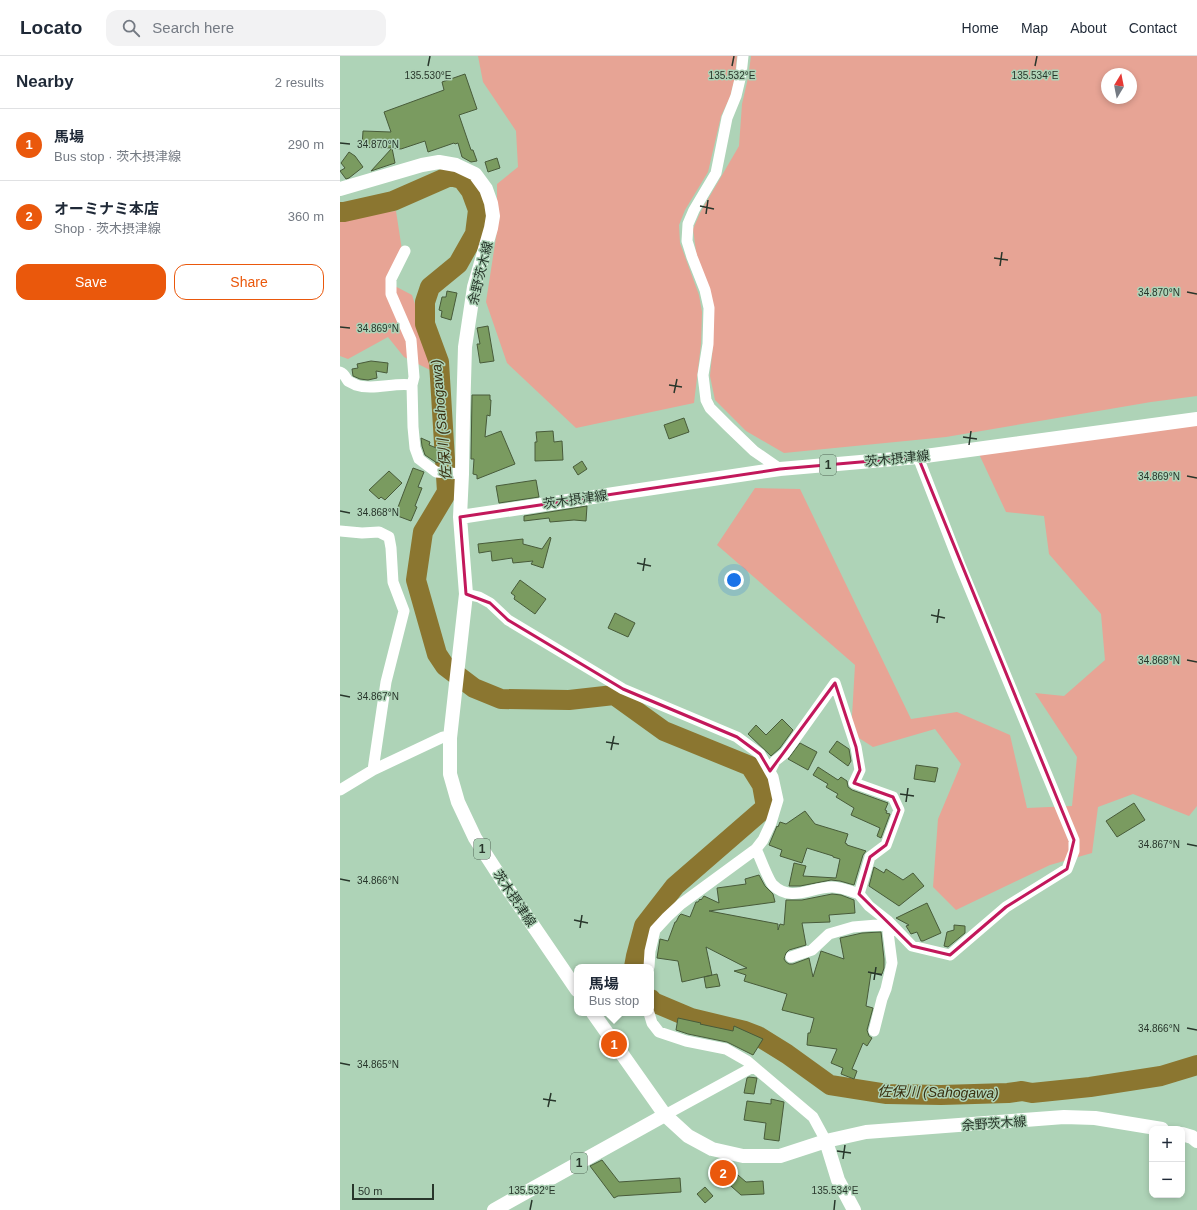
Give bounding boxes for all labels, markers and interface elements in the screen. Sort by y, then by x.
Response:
search box [106,10,386,46]
text: Locato [20,17,82,38]
icon: search [120,17,142,39]
text: Search here [152,19,234,36]
text: Home [962,20,999,36]
text: Map [1021,20,1048,36]
text: About [1070,20,1107,36]
text: Contact [1129,20,1177,36]
north arrow [1101,68,1137,104]
text: 135.530°E [405,70,452,81]
text: 135.532°E [709,70,756,81]
text: 135.534°E [1012,70,1059,81]
text: Nearby [16,72,74,91]
text: 2 results [275,75,324,90]
text: 馬場 [54,128,84,145]
text: 1 [25,137,33,152]
text: 290 m [288,137,324,152]
text: 34.870°N [357,139,399,150]
text: Bus stop · 茨木摂津線 [54,149,181,164]
text: オーミナミ本店 [54,200,159,217]
text: 2 [25,209,33,224]
text: 360 m [288,209,324,224]
text: Shop · 茨木摂津線 [54,221,161,236]
street label: 余野茨木線 [465,240,496,306]
button: Save [16,264,166,300]
button: Share [174,264,324,300]
text: 34.870°N [1138,287,1180,298]
text: 34.869°N [357,323,399,334]
water label: 佐保川 (Sahogawa) [428,359,454,481]
street label: 茨木摂津線 [864,448,930,469]
road number: 1 [820,455,836,475]
text: 34.869°N [1138,471,1180,482]
street label: 茨木摂津線 [542,488,608,511]
text: 34.868°N [357,507,399,518]
your location [724,570,744,590]
text: 34.868°N [1138,655,1180,666]
text: 34.867°N [357,691,399,702]
road number: 1 [474,839,490,859]
text: 34.867°N [1138,839,1180,850]
street label: 茨木摂津線 [490,867,539,929]
text: 34.866°N [357,875,399,886]
popup [574,964,654,1016]
text: 馬場 [589,975,619,992]
text: Bus stop [589,993,639,1008]
text: 34.866°N [1138,1023,1180,1034]
pin: 1 [601,1029,627,1059]
text: 34.865°N [357,1059,399,1070]
water label: 佐保川 (Sahogawa) [877,1083,999,1101]
street label: 余野茨木線 [961,1114,1027,1133]
map controls [1149,1126,1185,1198]
button: + [1149,1126,1185,1162]
road number: 1 [571,1153,587,1173]
pin: 2 [710,1158,736,1188]
button: − [1149,1162,1185,1198]
scale bar [352,1182,434,1201]
text: 50 m [358,1185,382,1197]
text: 135.532°E [509,1185,556,1196]
text: 135.534°E [812,1185,859,1196]

